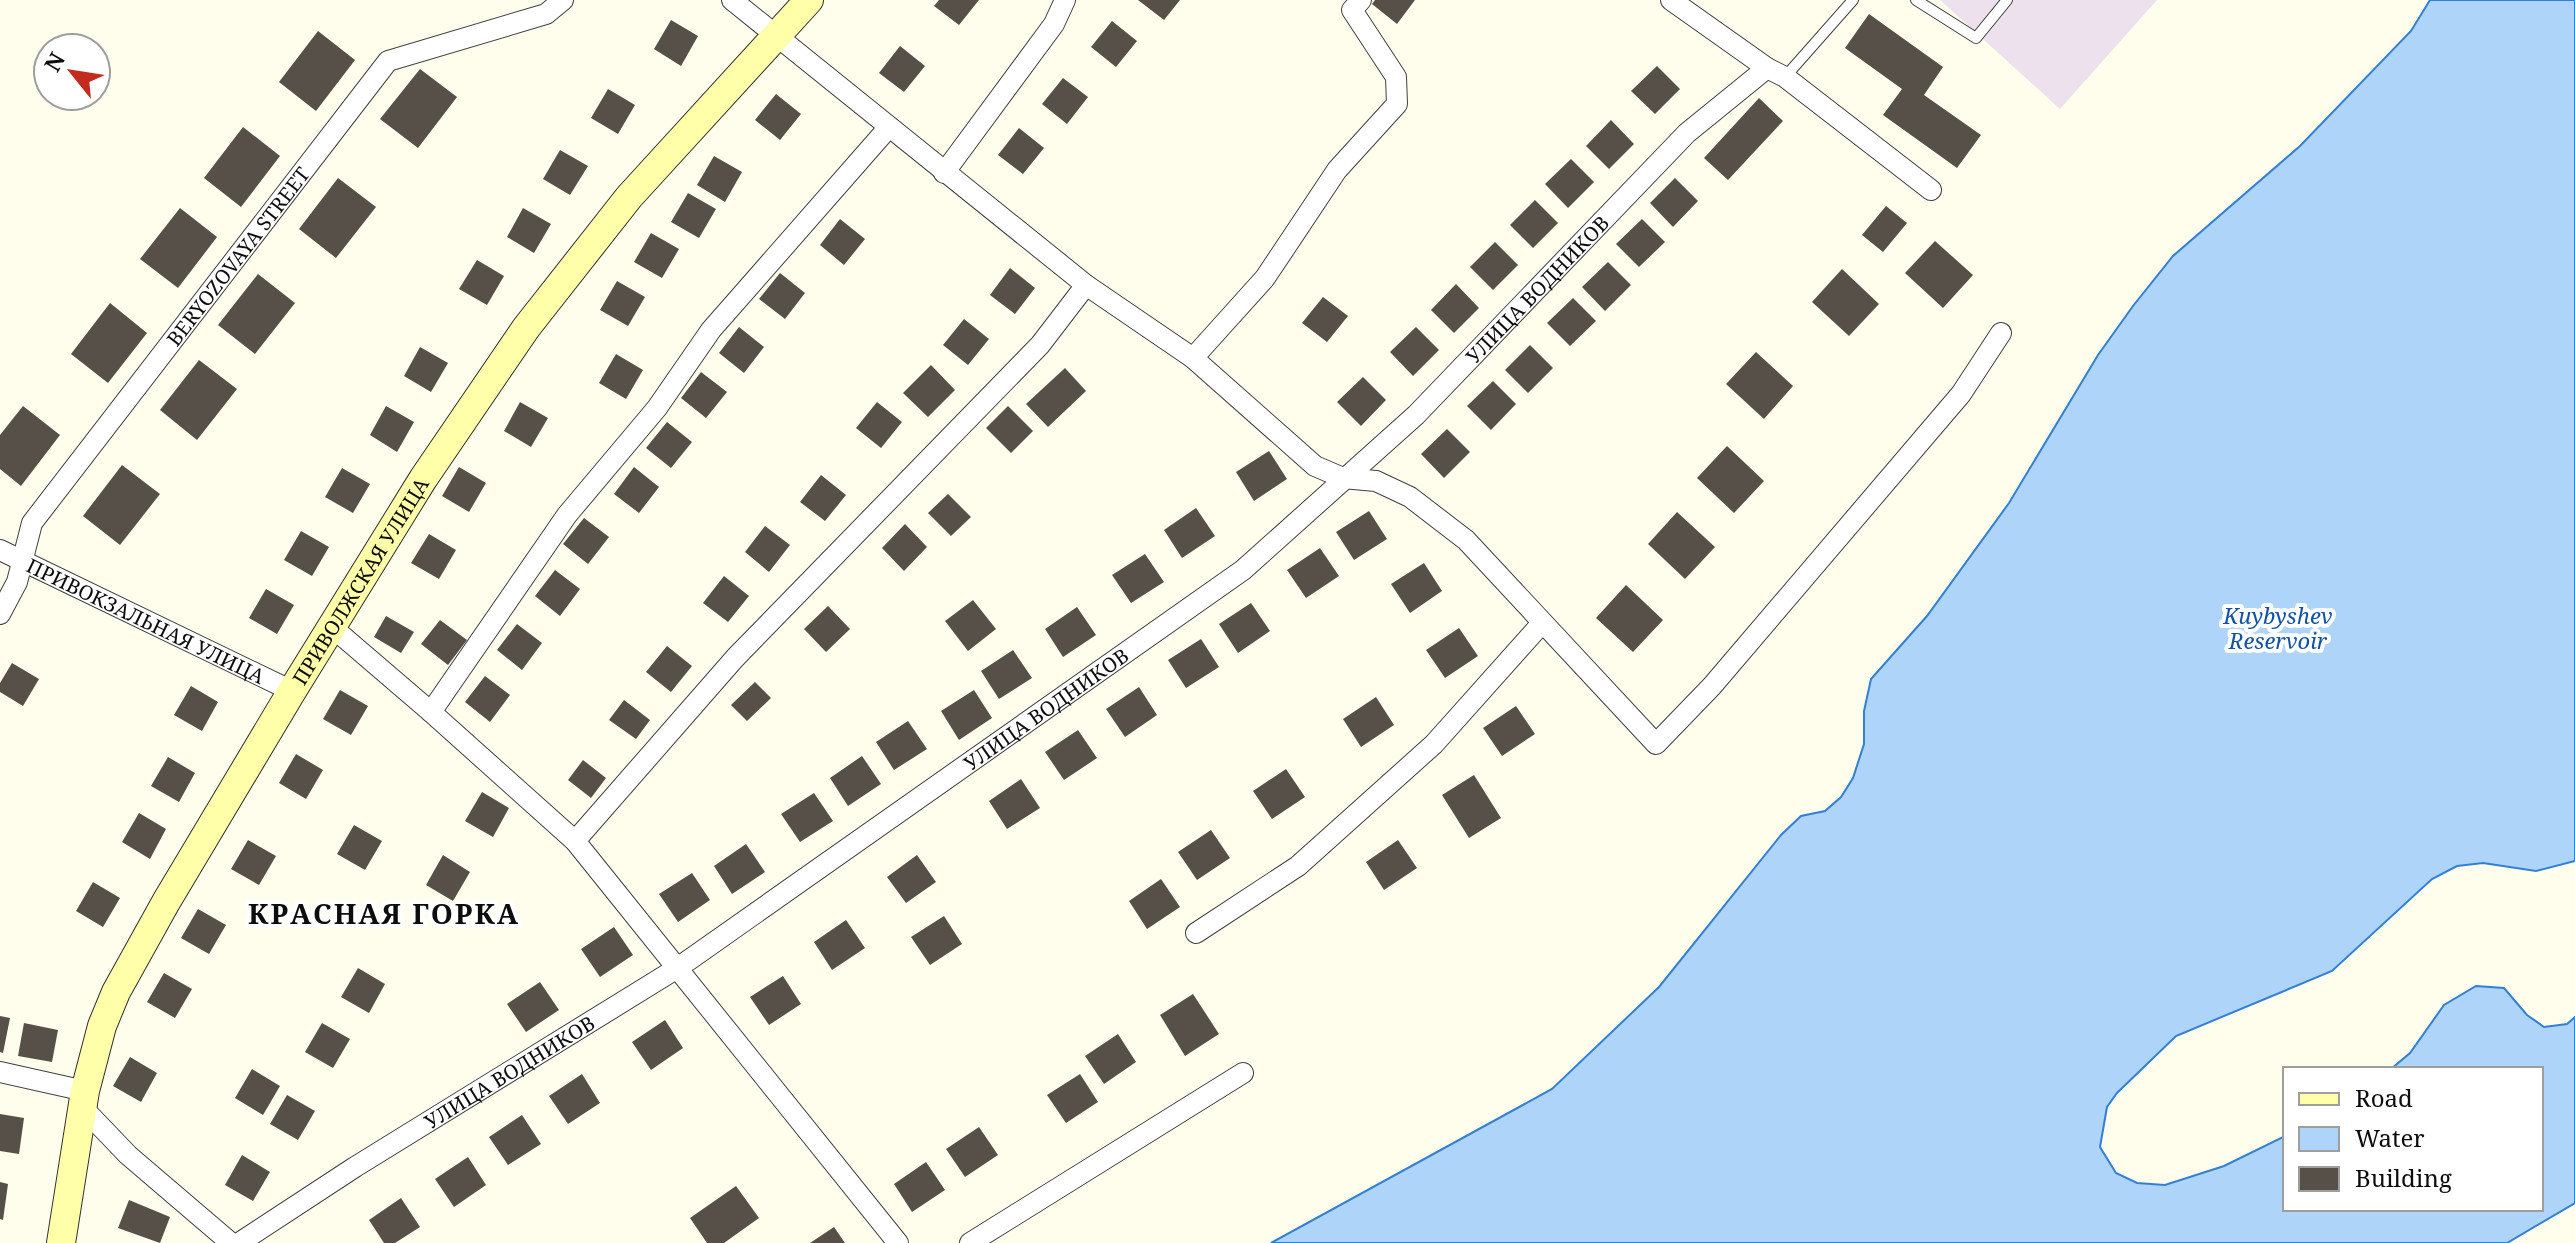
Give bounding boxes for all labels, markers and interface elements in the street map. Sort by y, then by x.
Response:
north arrow [32,32,112,112]
text: N [36,46,71,77]
street label: BERYOZOVAYA STREET [160,161,315,351]
street label: УЛИЦА ВОДНИКОВ [1459,209,1615,369]
street label: ПРИВОЛЖСКАЯ УЛИЦА [286,471,435,690]
street label: ПРИВОКЗАЛЬНАЯ УЛИЦА [22,551,270,690]
water label: Kuybyshev Reservoir [2222,600,2333,655]
street label: УЛИЦА ВОДНИКОВ [958,641,1134,776]
district label: КРАСНАЯ ГОРКА [248,894,520,932]
street label: УЛИЦА ВОДНИКОВ [419,1009,600,1135]
legend [2283,1067,2543,1211]
text: Road [2355,1081,2413,1114]
text: Water [2355,1121,2425,1154]
text: Building [2355,1161,2452,1194]

